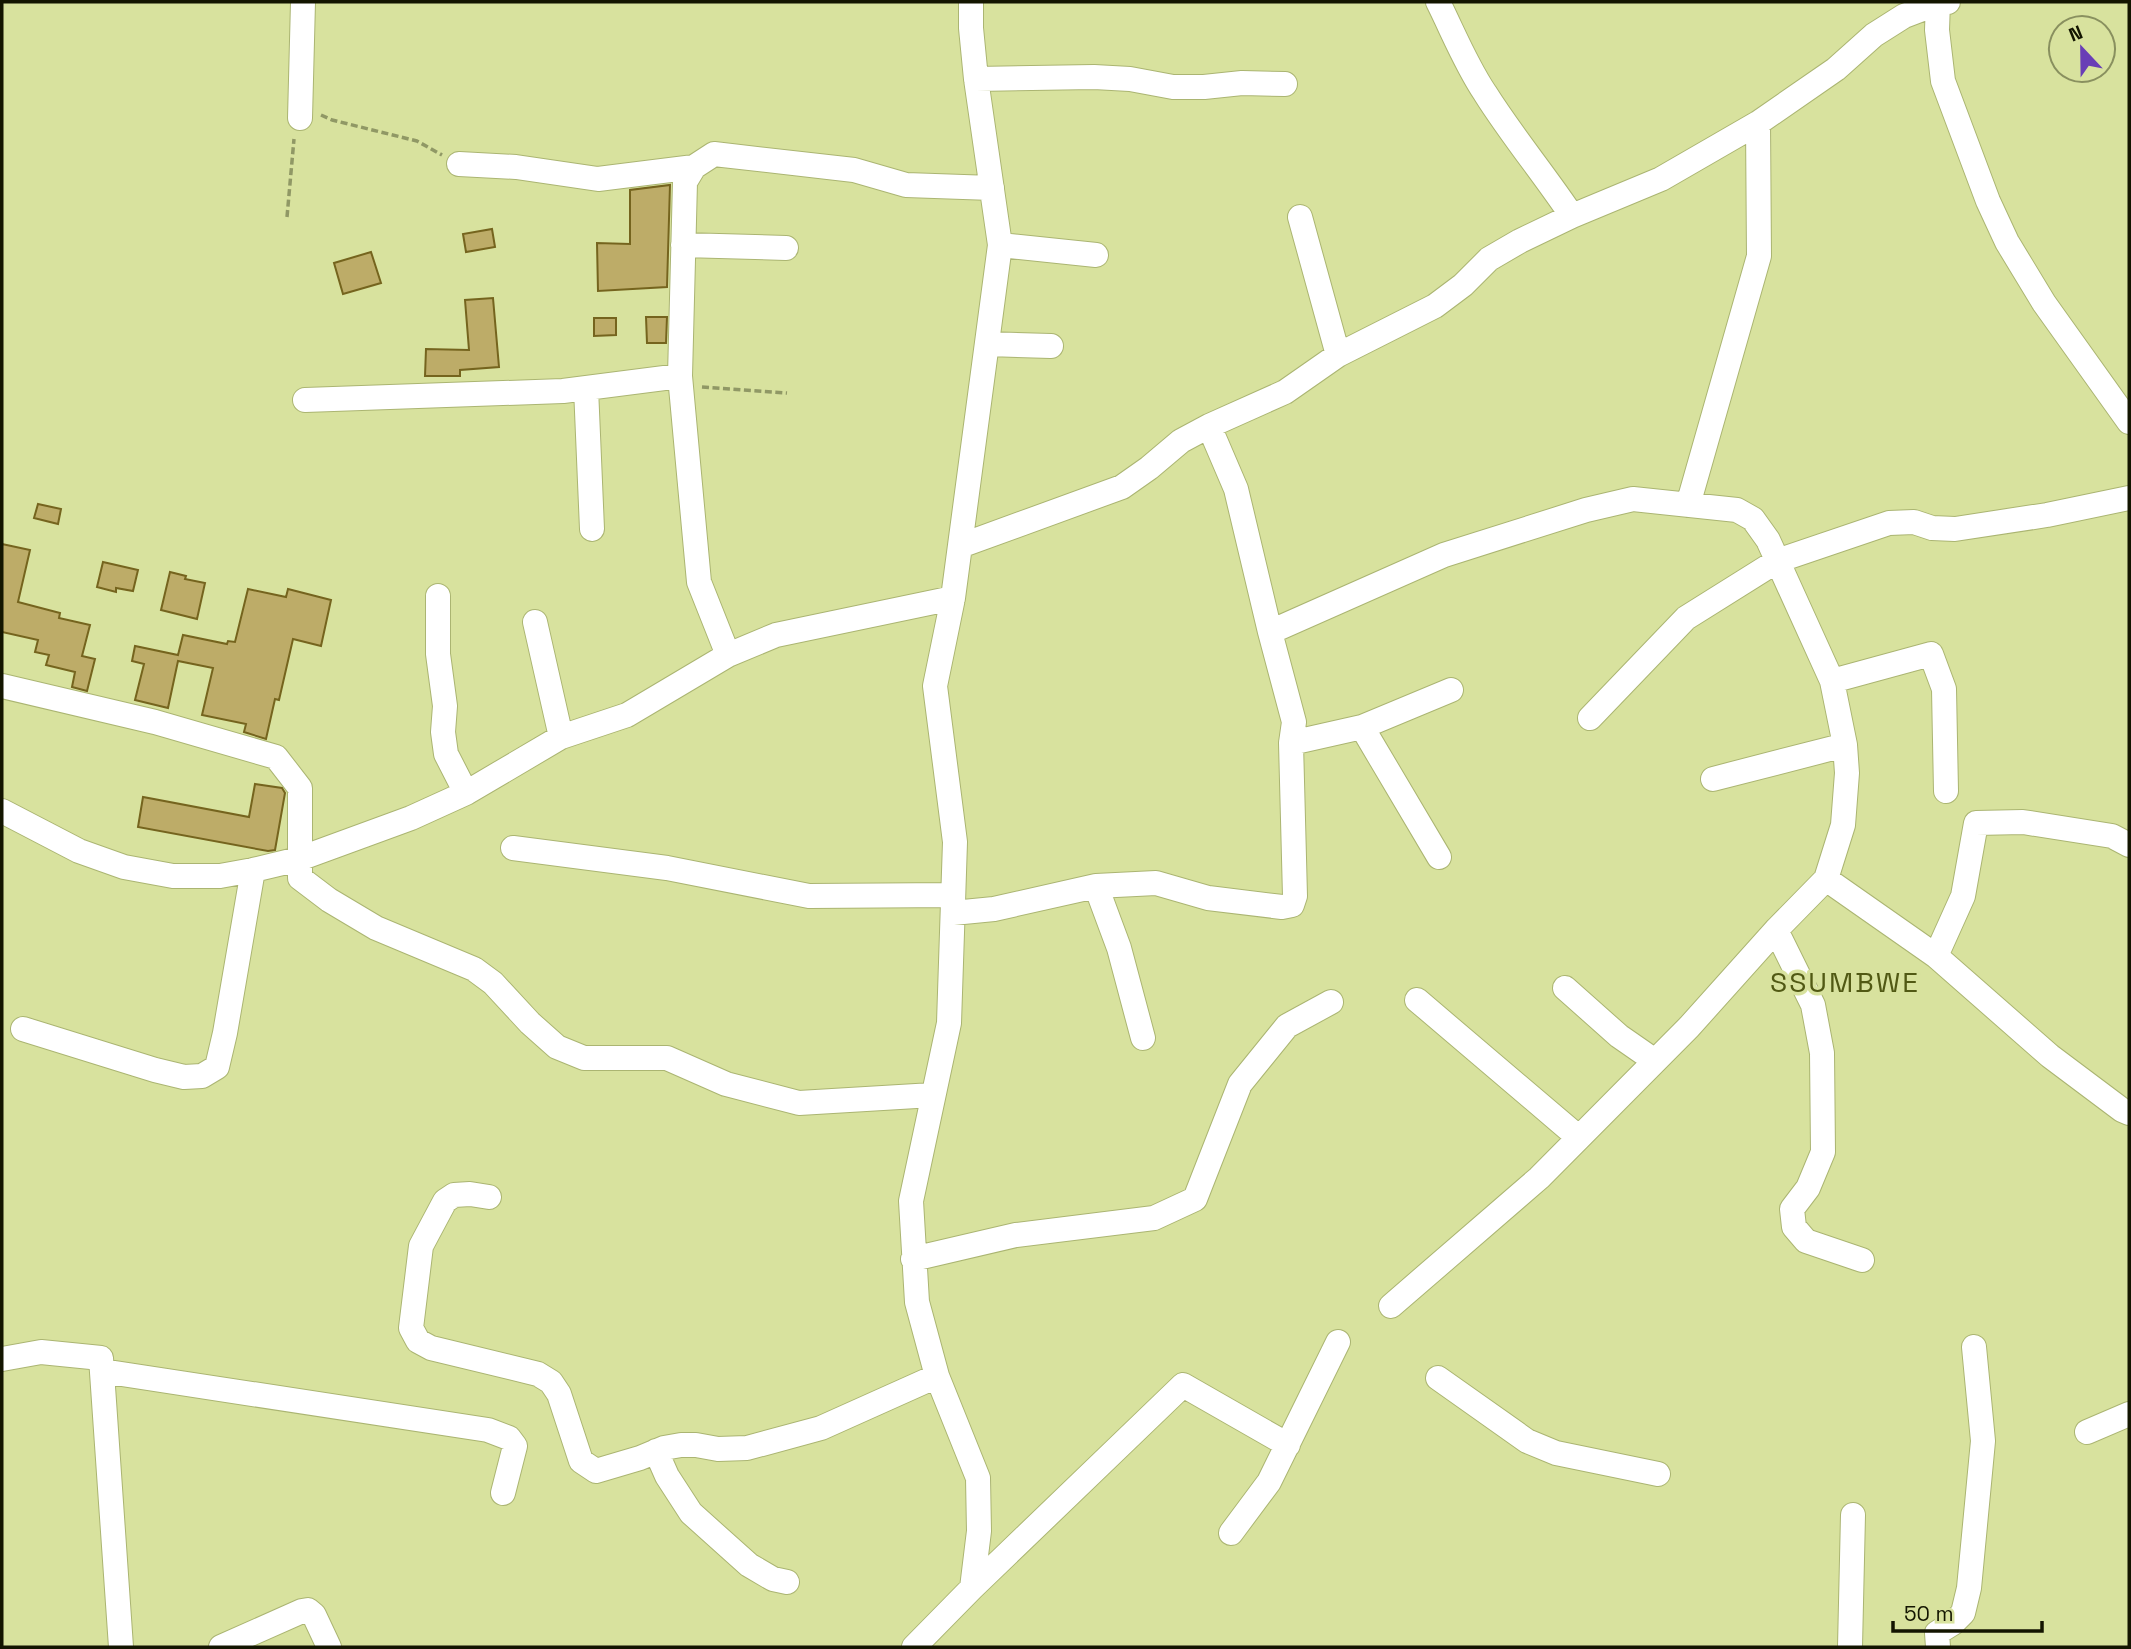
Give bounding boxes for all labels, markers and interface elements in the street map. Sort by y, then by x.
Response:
north arrow [2047,14,2117,84]
text: N [2065,20,2086,48]
district label: SSUMBWE [1770,964,1920,1000]
scale bar [1893,1590,2042,1634]
text: 50 m [1904,1600,1954,1627]

